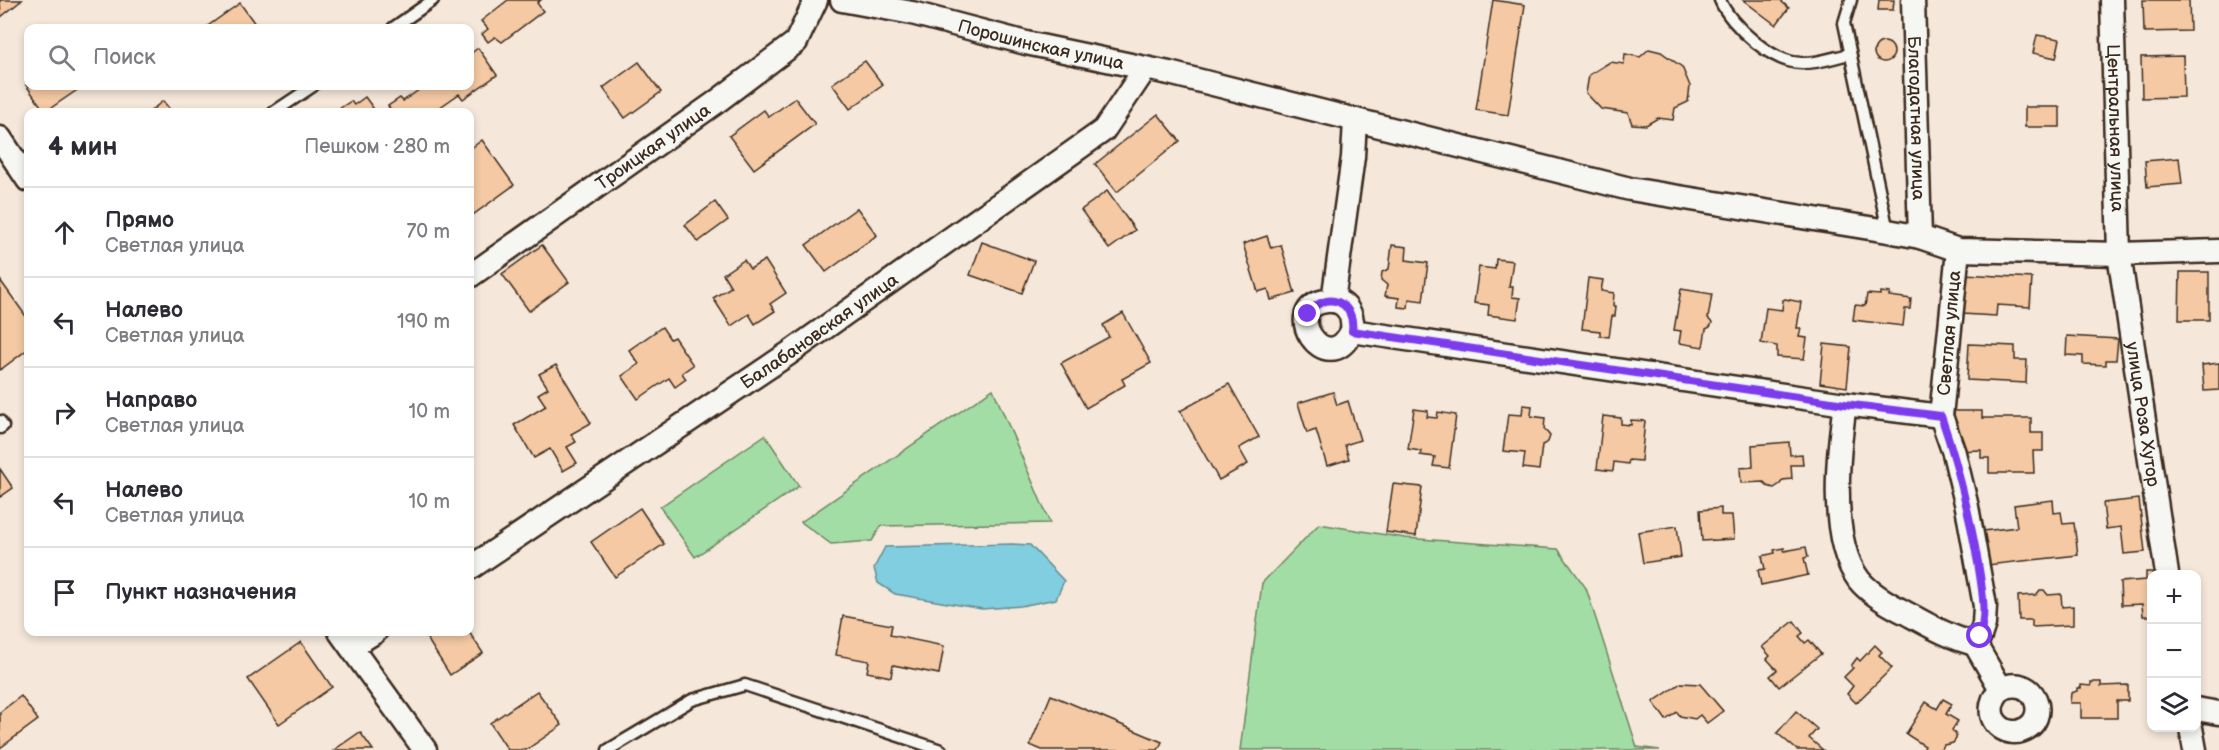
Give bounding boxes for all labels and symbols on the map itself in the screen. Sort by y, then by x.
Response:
street label: Порошинская улица [955,15,1126,74]
street label: Благодатная улица [1903,35,1929,201]
street label: Центральная улица [2102,44,2128,213]
street label: Троицкая улица [592,99,715,195]
street label: Балабановская улица [737,269,903,394]
street label: Светлая улица [1934,269,1965,396]
route end [1294,300,1320,326]
street label: улица Роза Хутор [2121,340,2164,488]
route start [1966,622,1992,648]

